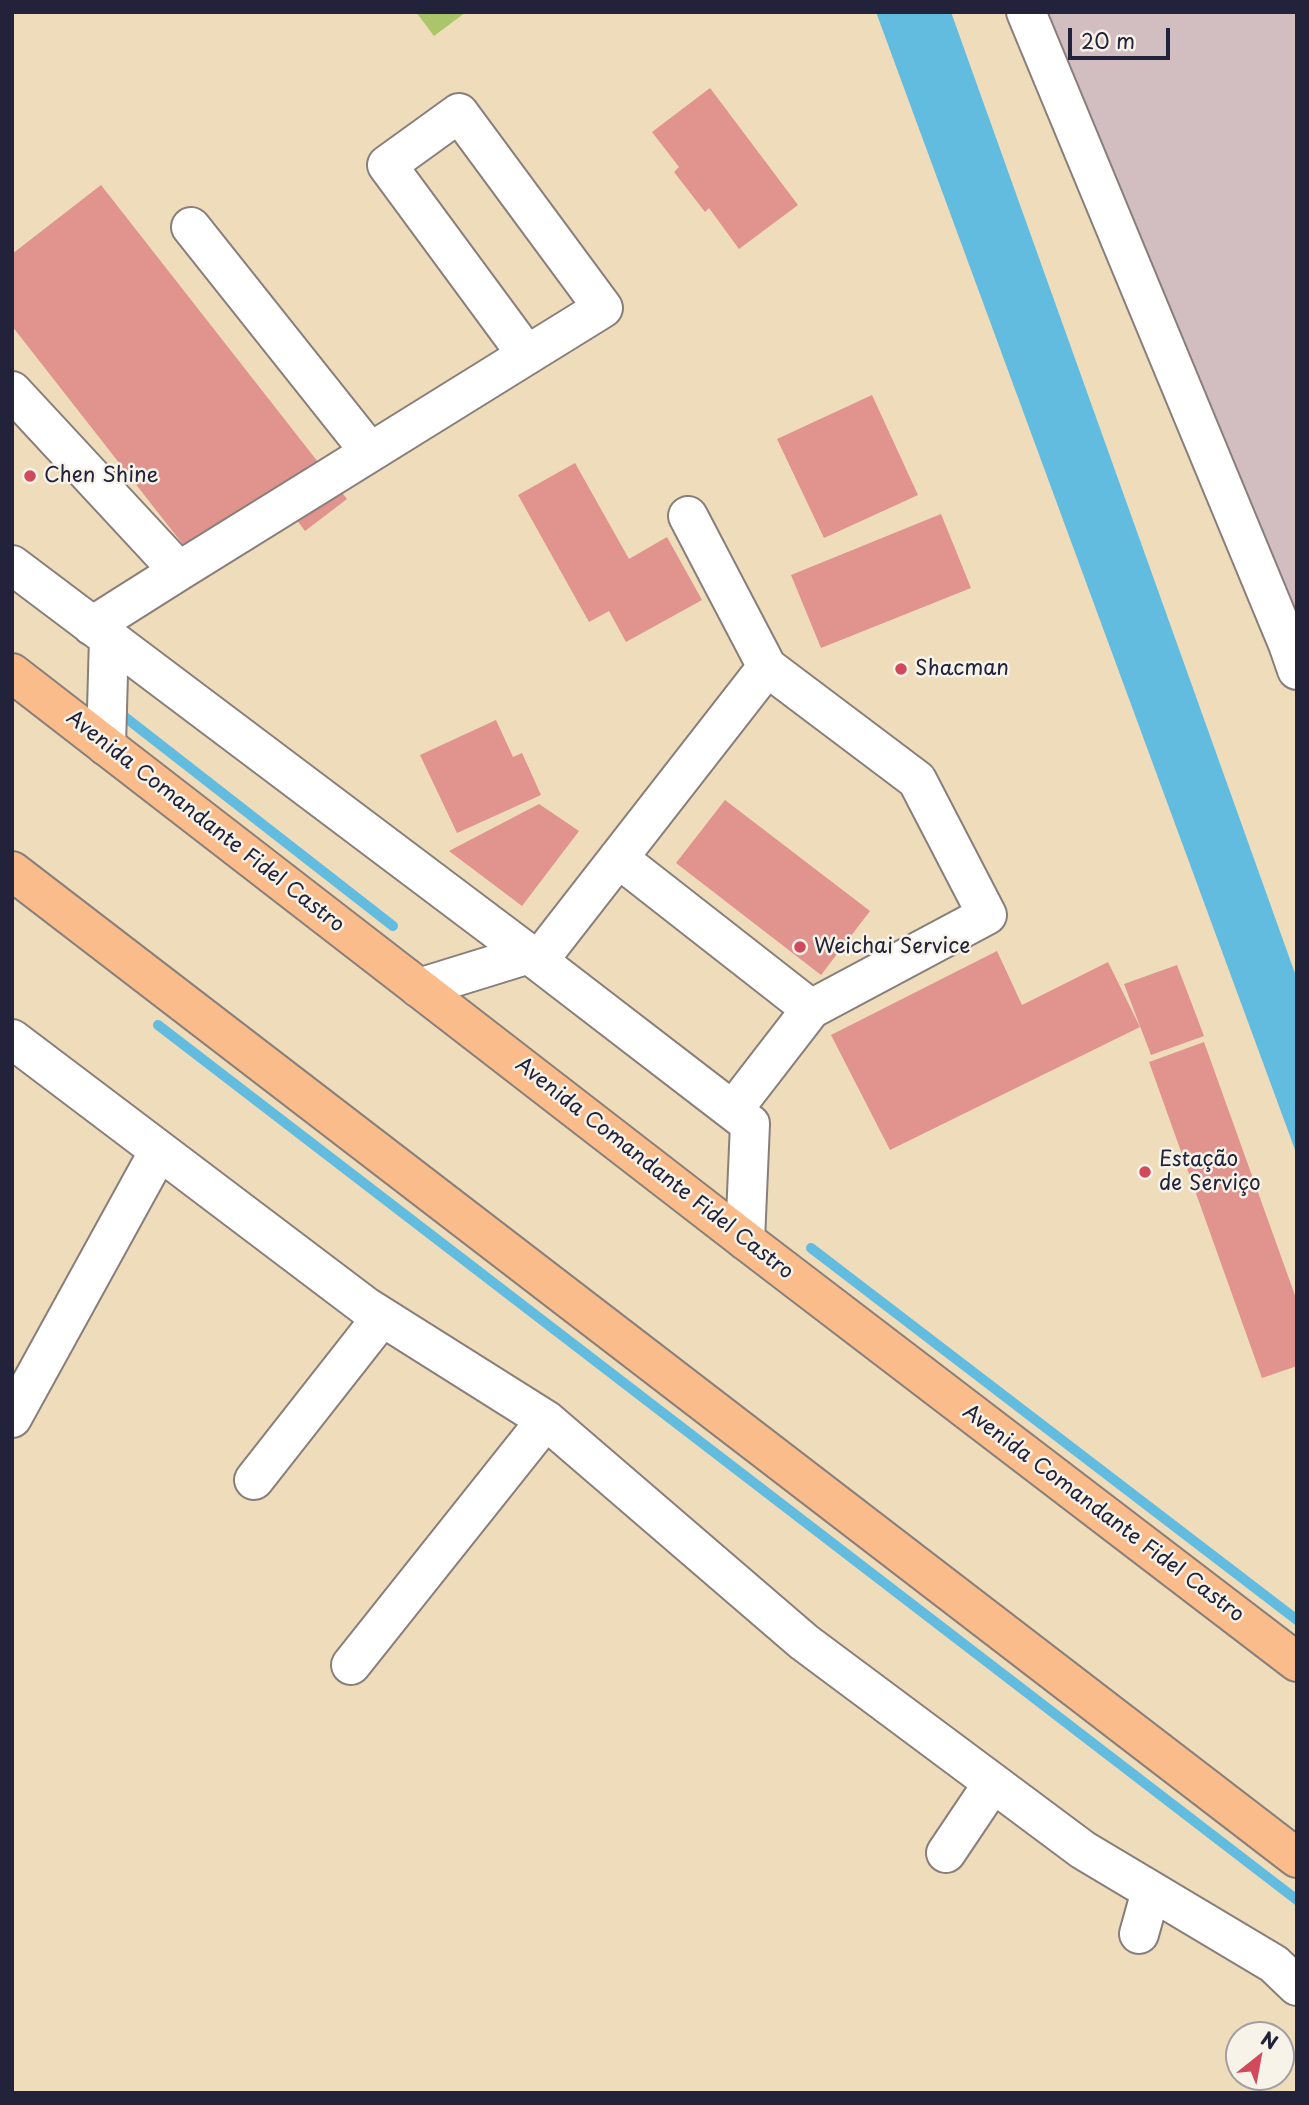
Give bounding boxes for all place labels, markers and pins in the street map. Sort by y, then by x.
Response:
place label: Chen Shine [44,463,158,489]
marker: Chen Shine [22,468,38,484]
place label: Shacman [915,656,1009,682]
marker: Shacman [893,661,909,677]
place label: Weichai Service [814,934,970,960]
marker: Weichai Service [792,939,808,955]
place label: Estação de Serviço [1159,1147,1261,1197]
marker: Estação de Serviço [1137,1164,1153,1180]

